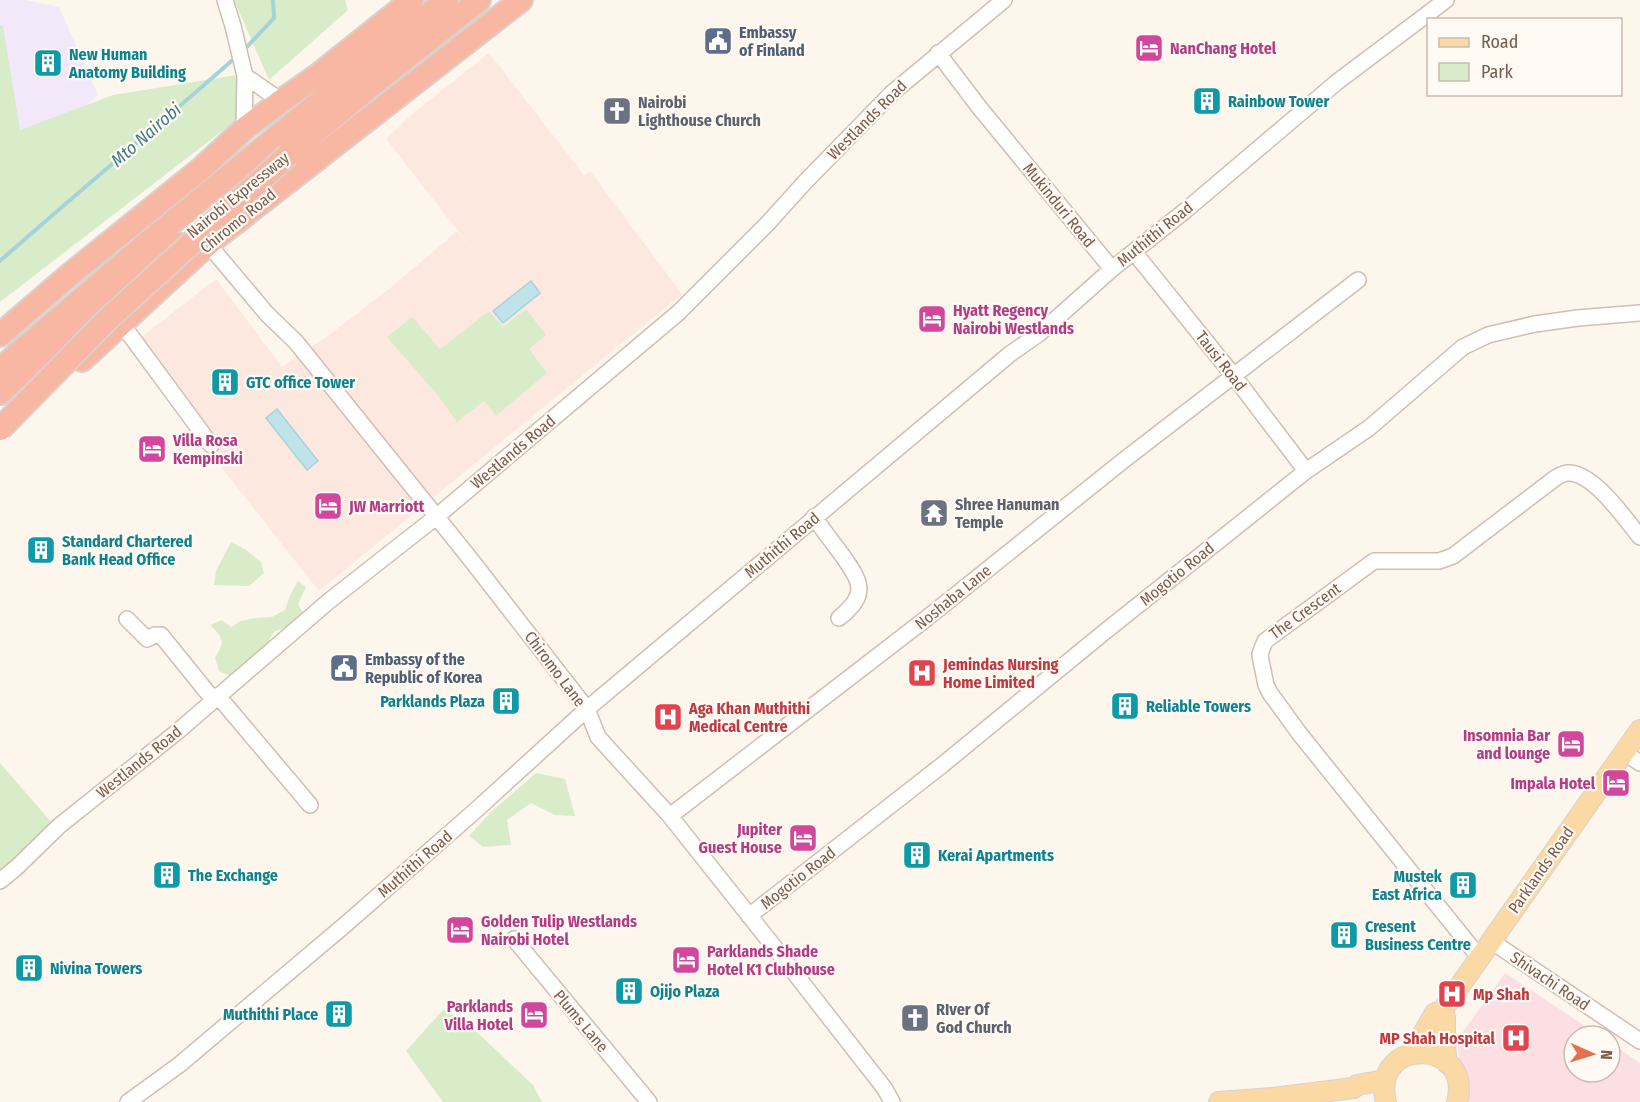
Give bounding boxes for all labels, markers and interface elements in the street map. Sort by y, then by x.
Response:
legend [1427,18,1622,96]
place label: Embassy of Finland [739,23,805,60]
public building icon: Embassy of Finland [702,25,734,57]
text: Road [1481,31,1518,53]
hotel icon: NanChang Hotel [1133,32,1165,64]
place label: NanChang Hotel [1170,39,1277,58]
place label: New Human Anatomy Building [68,45,186,82]
building icon: New Human Anatomy Building [32,47,64,79]
text: Park [1481,61,1514,83]
street label: Westlands Road [823,76,911,164]
building icon: Rainbow Tower [1191,85,1223,117]
place label: Rainbow Tower [1228,92,1329,111]
place label: Nairobi Lighthouse Church [638,93,761,130]
church icon: Nairobi Lighthouse Church [601,95,633,127]
water label: Mto Nairobi [106,98,186,171]
street label: Nairobi Expressway [183,147,294,242]
street label: Mukinduri Road [1019,159,1099,251]
street label: Chiromo Road [196,185,280,257]
street label: Muthithi Road [1113,198,1197,270]
place label: Hyatt Regency Nairobi Westlands [953,301,1074,338]
hotel icon: Hyatt Regency Nairobi Westlands [916,303,948,335]
street label: Tausi Road [1192,327,1250,395]
building icon: GTC office Tower [209,366,241,398]
place label: GTC office Tower [246,373,355,392]
street label: Westlands Road [467,411,559,493]
place label: Villa Rosa Kempinski [172,431,243,468]
hotel icon: Villa Rosa Kempinski [136,433,168,465]
hotel icon: JW Marriott [312,490,344,522]
place label: Shree Hanuman Temple [955,495,1059,532]
place label: JW Marriott [348,497,425,516]
temple icon: Shree Hanuman Temple [918,497,950,529]
street label: Muthithi Road [741,508,823,582]
place label: Standard Chartered Bank Head Office [62,532,192,569]
building icon: Standard Chartered Bank Head Office [25,534,57,566]
street label: Mogotio Road [1136,538,1218,610]
street label: Noshaba Lane [911,560,995,633]
street label: The Crescent [1266,578,1345,643]
street label: Chiromo Lane [520,627,590,711]
place label: Embassy of the Republic of Korea [365,650,482,687]
public building icon: Embassy of the Republic of Korea [328,652,360,684]
place label: Jemindas Nursing Home Limited [942,655,1059,692]
hospital icon: Jemindas Nursing Home Limited [906,657,938,689]
building icon: Parklands Plaza [490,685,522,717]
building icon: Reliable Towers [1109,690,1141,722]
place label: Parklands Plaza [380,692,485,711]
place label: Reliable Towers [1146,697,1251,716]
place label: Aga Khan Muthithi Medical Centre [688,699,810,736]
hospital icon: Aga Khan Muthithi Medical Centre [652,701,684,733]
street label: Westlands Road [92,722,186,802]
place label: Insomnia Bar and lounge [1463,726,1550,763]
hotel icon: Insomnia Bar and lounge [1555,728,1587,760]
hotel icon: Impala Hotel [1600,767,1632,799]
place label: Impala Hotel [1511,774,1596,793]
place label: Jupiter Guest House [699,820,782,857]
hotel icon: Jupiter Guest House [787,822,819,854]
street label: Parklands Road [1504,823,1578,917]
street label: Muthithi Road [374,827,456,901]
building icon: Kerai Apartments [901,839,933,871]
street label: Mogotio Road [757,843,839,913]
place label: Kerai Apartments [938,846,1054,865]
building icon: The Exchange [151,859,183,891]
place label: The Exchange [188,866,278,885]
place label: Mustek East Africa [1372,867,1443,904]
building icon: Mustek East Africa [1447,869,1479,901]
place label: Golden Tulip Westlands Nairobi Hotel [481,912,637,949]
hotel icon: Golden Tulip Westlands Nairobi Hotel [444,914,476,946]
place label: Cresent Business Centre [1365,917,1471,954]
building icon: Cresent Business Centre [1328,919,1360,951]
place label: Parklands Shade Hotel K1 Clubhouse [707,942,835,979]
hotel icon: Parklands Shade Hotel K1 Clubhouse [670,944,702,976]
street label: Shivachi Road [1507,948,1593,1014]
building icon: Nivina Towers [13,952,45,984]
place label: Nivina Towers [50,959,142,978]
building icon: Ojijo Plaza [613,975,645,1007]
hospital icon: Mp Shah [1436,978,1468,1010]
place label: Ojijo Plaza [650,982,720,1001]
place label: Mp Shah [1473,985,1530,1004]
street label: Plums Lane [550,986,612,1056]
place label: Parklands Villa Hotel [444,997,514,1034]
building icon: Muthithi Place [323,998,355,1030]
hotel icon: Parklands Villa Hotel [518,999,550,1031]
place label: RIver Of God Church [936,1000,1012,1037]
church icon: RIver Of God Church [899,1002,931,1034]
place label: Muthithi Place [223,1005,318,1024]
hospital icon: MP Shah Hospital [1500,1022,1532,1054]
north arrow [1562,1024,1622,1084]
place label: MP Shah Hospital [1379,1029,1496,1048]
text: N [1597,1049,1616,1060]

